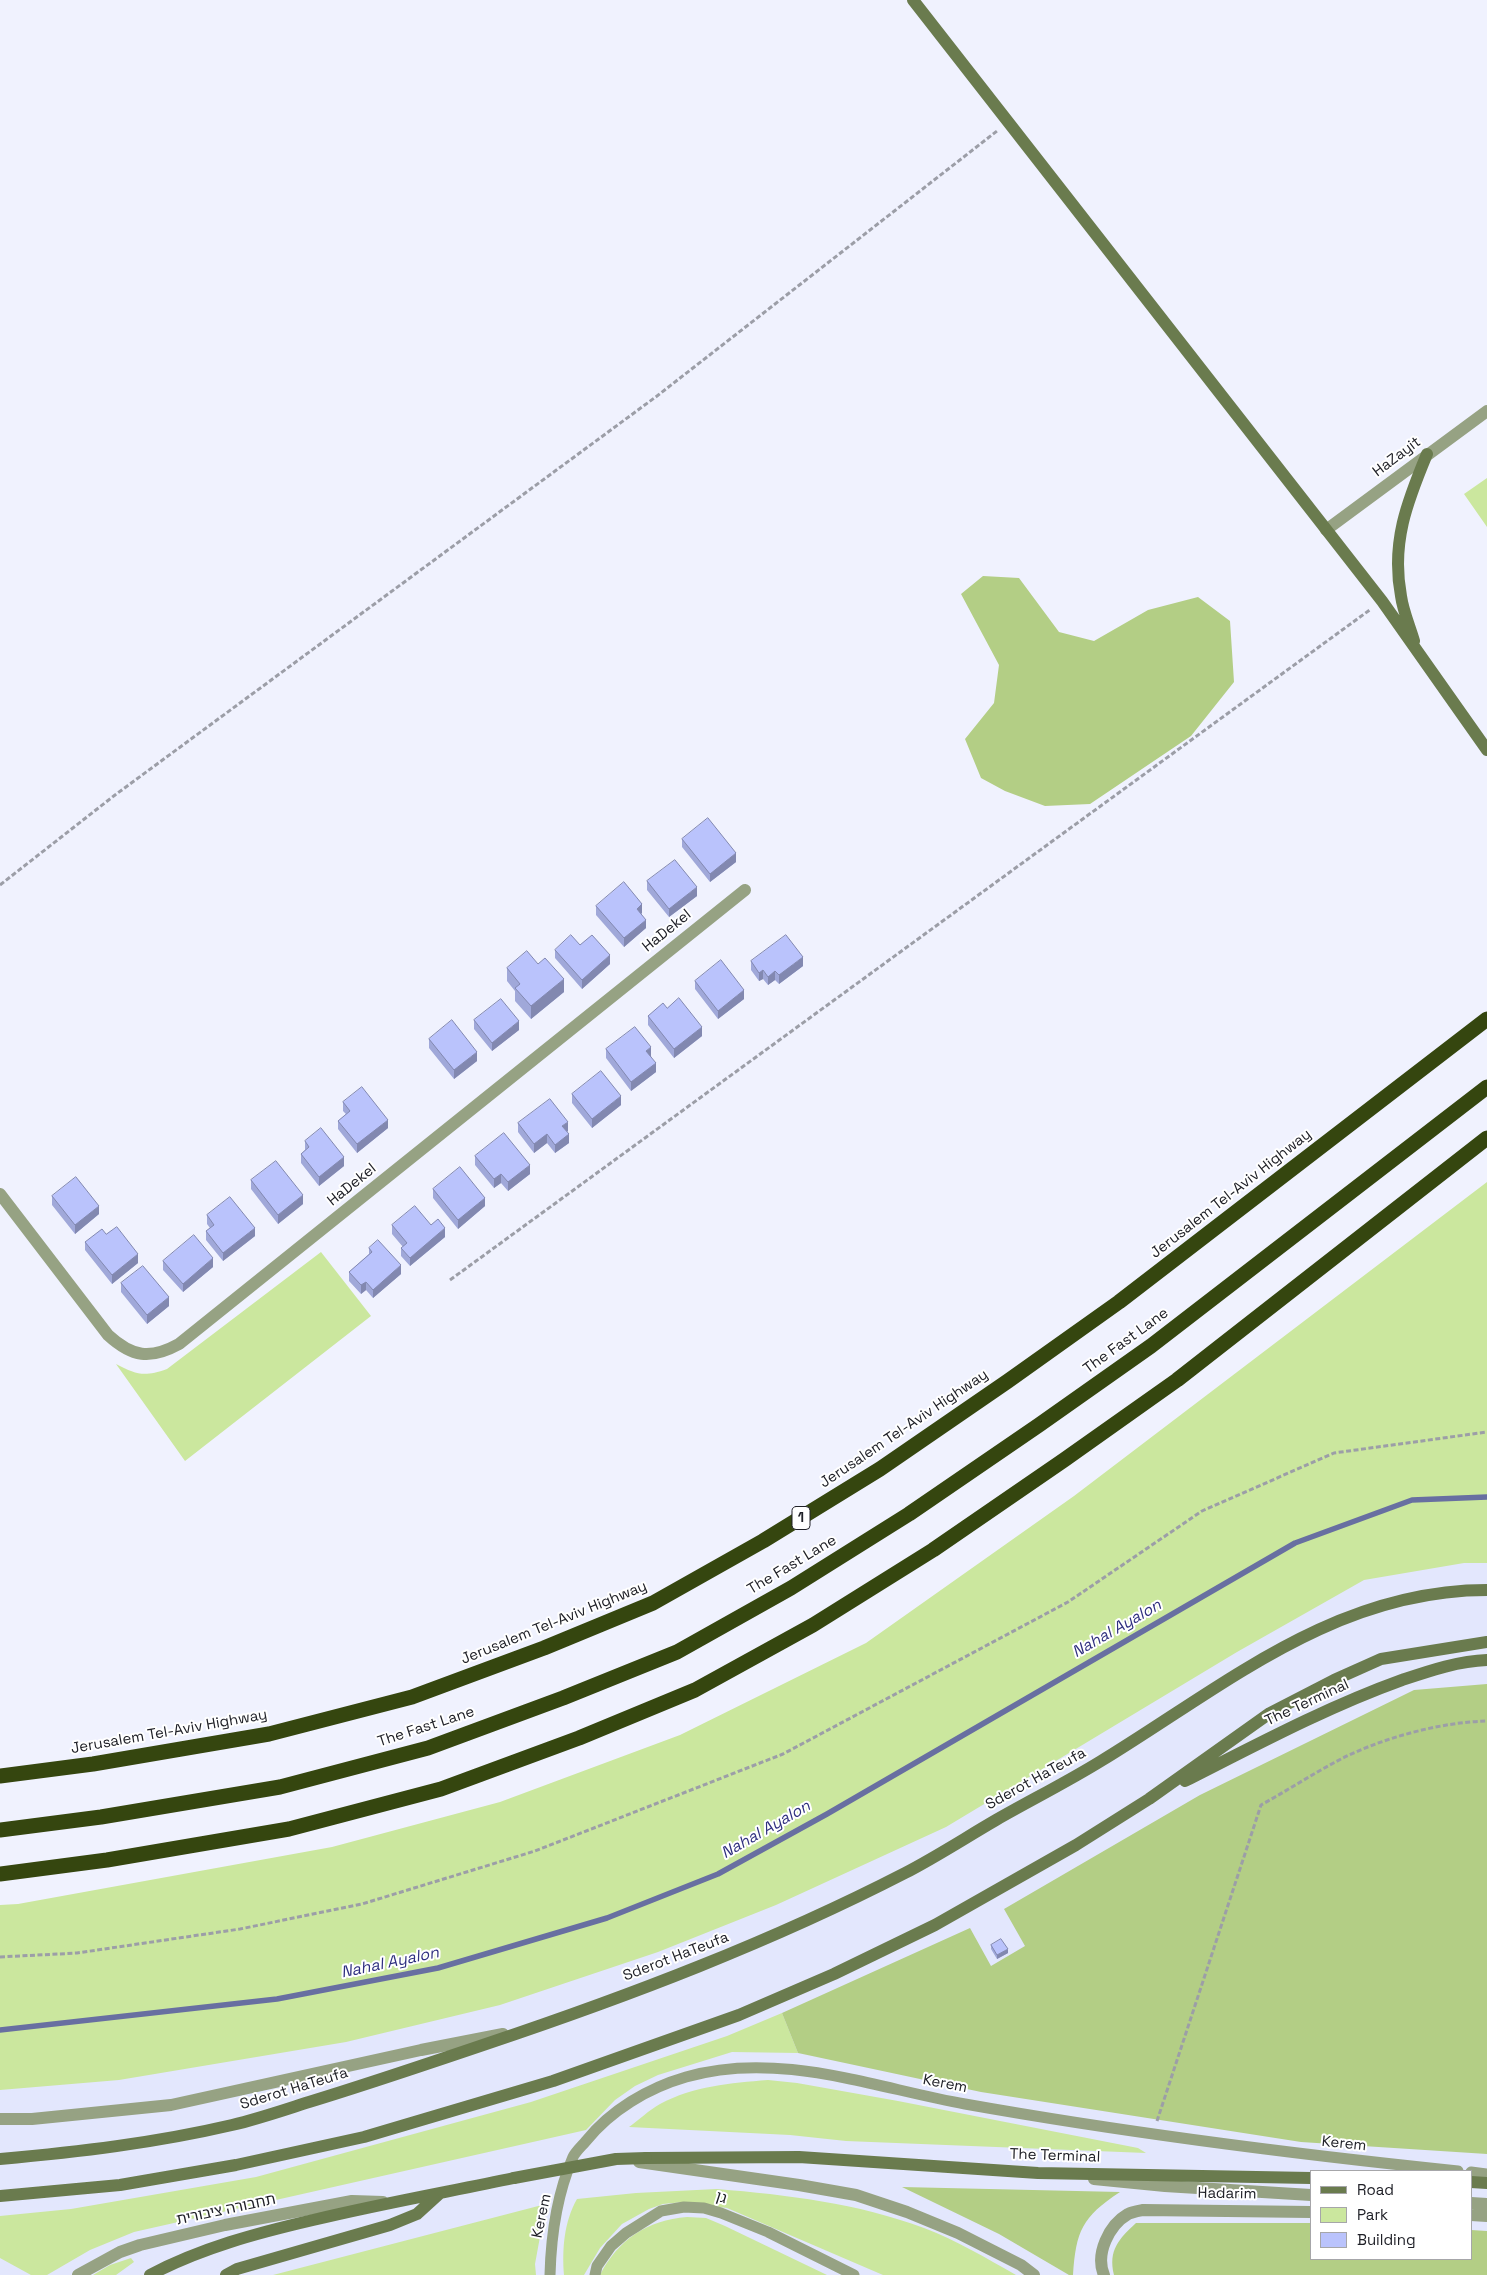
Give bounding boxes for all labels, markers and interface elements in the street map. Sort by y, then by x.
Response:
street label: HaZayit [1369,433,1425,481]
street label: HaDekel [639,906,695,956]
street label: Jerusalem Tel-Aviv Highway [1147,1126,1315,1262]
street label: HaDekel [324,1160,380,1210]
street label: The Fast Lane [1080,1304,1172,1378]
street label: Jerusalem Tel-Aviv Highway [816,1366,992,1492]
road number: 1 [792,1506,810,1530]
street label: The Fast Lane [744,1531,840,1599]
street label: Jerusalem Tel-Aviv Highway [458,1577,650,1669]
water label: Nahal Ayalon [1069,1596,1165,1662]
street label: The Terminal [1262,1676,1352,1730]
street label: The Fast Lane [375,1703,477,1751]
street label: Jerusalem Tel-Aviv Highway [69,1706,269,1758]
street label: Sderot HaTeufa [983,1744,1089,1814]
water label: Nahal Ayalon [718,1797,814,1863]
street label: Sderot HaTeufa [621,1929,731,1985]
water label: Nahal Ayalon [339,1943,441,1983]
street label: Sderot HaTeufa [238,2064,350,2114]
street label: Kerem [921,2071,969,2097]
street label: Kerem [1321,2133,1367,2155]
street label: The Terminal [1009,2145,1101,2167]
legend [1310,2170,1472,2260]
text: Road [1357,2180,1394,2199]
street label: Hadarim [1197,2184,1257,2204]
street label: גן [713,2188,729,2208]
street label: תחבורה ציבורית [175,2191,277,2229]
street label: Kerem [529,2192,555,2240]
text: Park [1357,2205,1388,2224]
text: Building [1357,2230,1416,2249]

